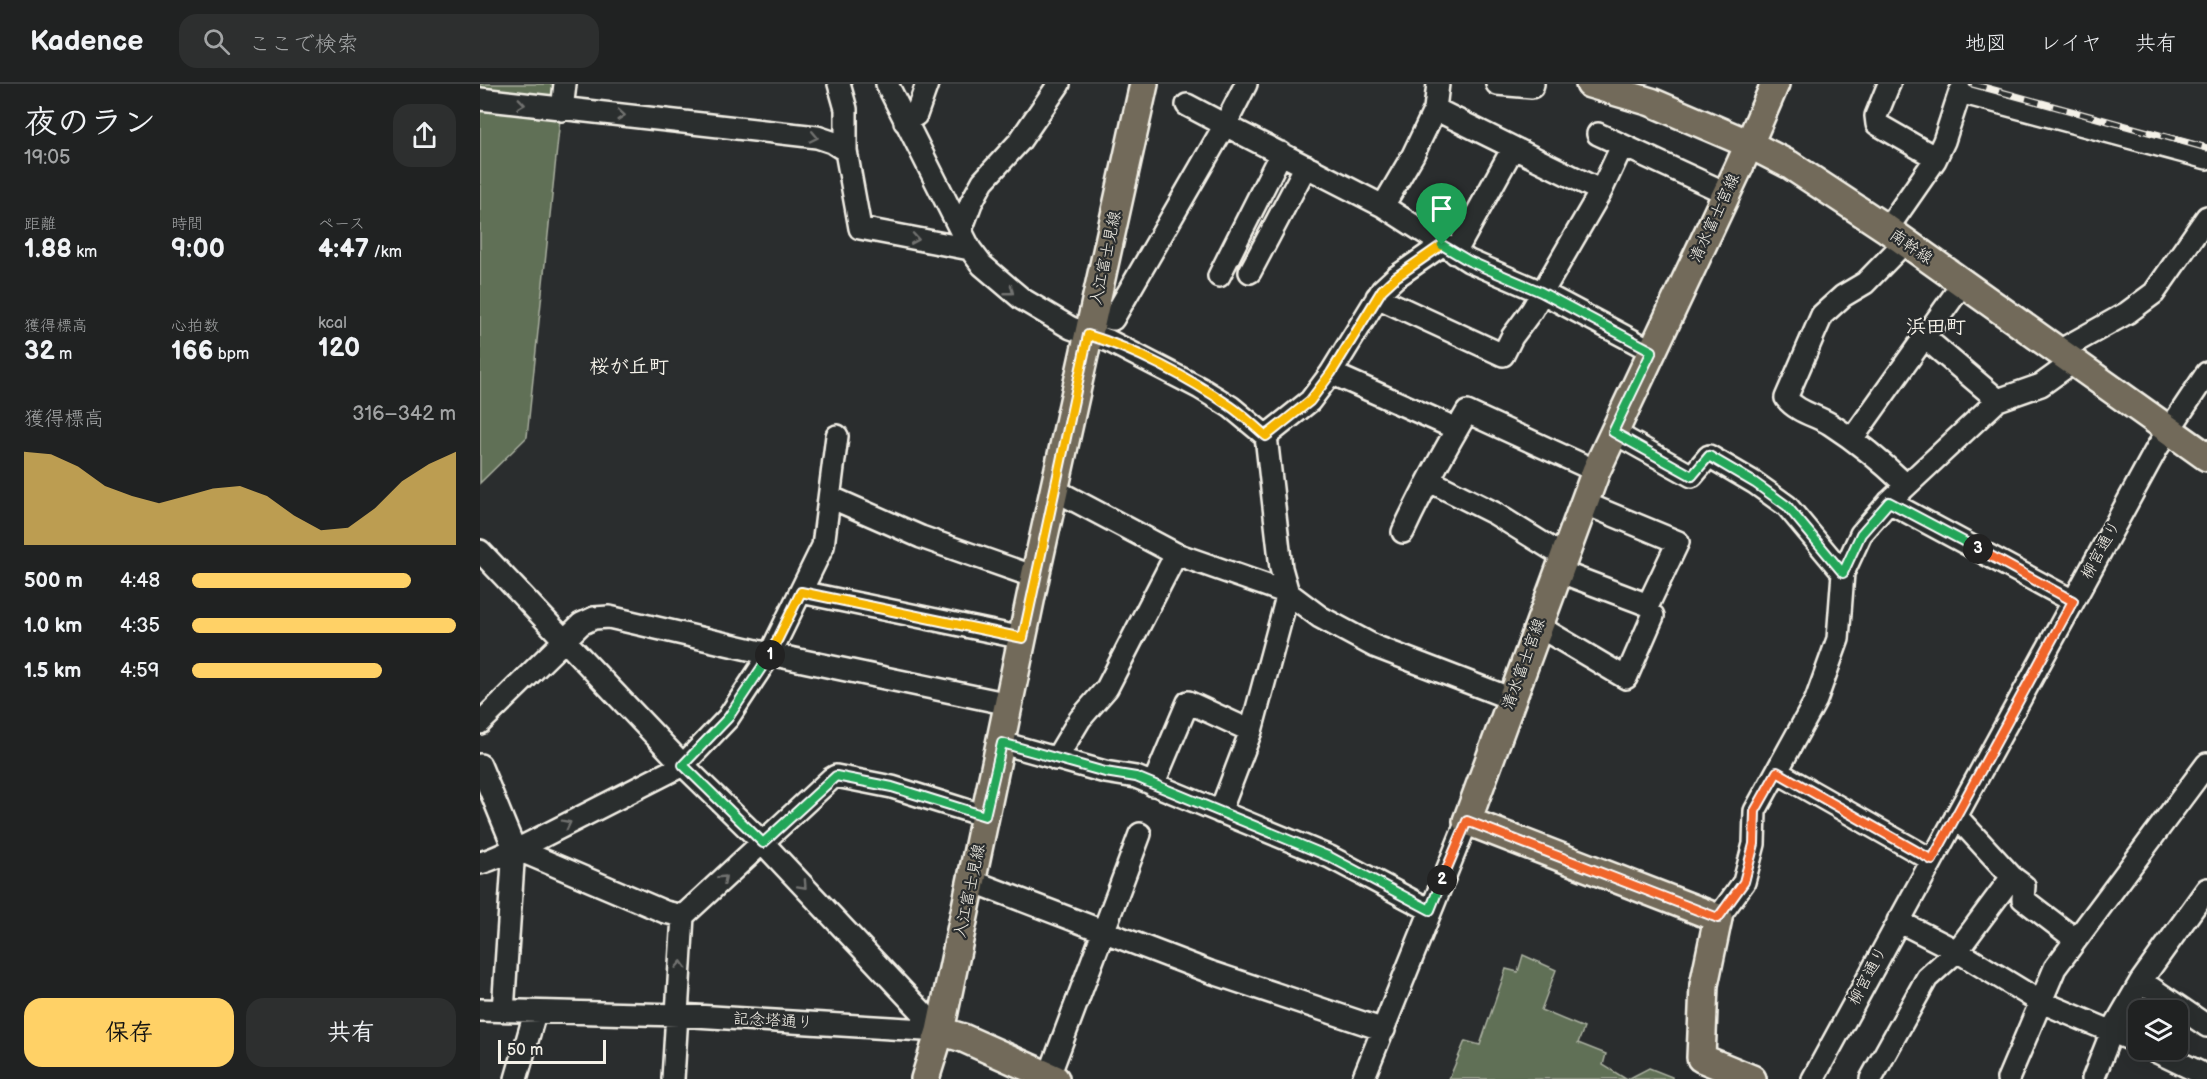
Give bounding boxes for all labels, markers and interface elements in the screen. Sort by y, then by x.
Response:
search box [179,14,599,68]
text: Kadence [30,25,143,58]
icon: search [200,25,233,58]
text: ここで検索 [248,31,358,58]
text: 地図 [1965,31,2007,56]
text: レイヤ [2040,31,2102,56]
text: 共有 [2135,31,2177,56]
one-way arrow [517,97,526,110]
text: 夜のラン [24,103,156,143]
button: share [393,104,456,167]
one-way arrow [616,108,625,121]
one-way arrow [809,130,819,143]
text: 19:05 [24,146,71,170]
street label: 清水富士宮線 [1686,170,1744,266]
pin [1416,183,1467,245]
icon: arrive [1425,192,1458,225]
street label: 入江富士見線 [1087,209,1125,307]
text: 距離 [24,215,56,234]
text: 時間 [171,215,203,234]
text: ペース [318,215,365,234]
street label: 南幹線 [1886,225,1936,269]
one-way arrow [910,232,920,245]
text: 1.88 [24,234,72,265]
text: 9:00 [171,234,225,265]
text: 4:47 [318,234,369,265]
text: km [72,243,97,262]
text: /km [369,243,402,262]
one-way arrow [1004,283,1015,294]
text: kcal [318,314,347,333]
district label: 浜田町 [1906,315,1966,339]
text: 獲得標高 [24,317,88,336]
text: 心拍数 [171,317,219,336]
text: 120 [318,333,360,364]
text: 32 [24,336,55,367]
text: 166 [171,336,213,367]
text: m [55,345,72,364]
text: bpm [213,345,249,364]
district label: 桜が丘町 [589,355,669,379]
text: 316–342 m [352,402,456,426]
text: 獲得標高 [24,407,104,431]
street label: 柳宮通り [2077,517,2125,583]
pin: 3 [1963,534,1993,564]
text: 3 [1973,539,1983,558]
text: 500 m [24,569,83,593]
text: 4:48 [120,569,160,593]
text: 1.0 km [24,614,82,638]
text: 4:35 [120,614,160,638]
street label: 清水富士宮線 [1499,616,1549,712]
pin: 1 [755,640,785,670]
text: 1 [767,645,773,664]
text: 1.5 km [24,659,81,683]
text: 4:59 [120,659,159,683]
one-way arrow [561,820,572,831]
street label: 入江富士見線 [951,842,989,940]
pin: 2 [1427,865,1457,895]
text: 2 [1437,870,1447,889]
one-way arrow [716,875,727,886]
one-way arrow [796,879,807,889]
street label: 柳宮通り [1845,943,1891,1009]
one-way arrow [674,961,687,970]
button: 保存 [24,998,234,1067]
button: 共有 [246,998,456,1067]
map controls [2128,1000,2188,1060]
button: layers [2128,1000,2188,1060]
street label: 記念塔通り [733,1009,813,1033]
scale bar [498,1037,606,1064]
text: 50 m [507,1041,543,1060]

